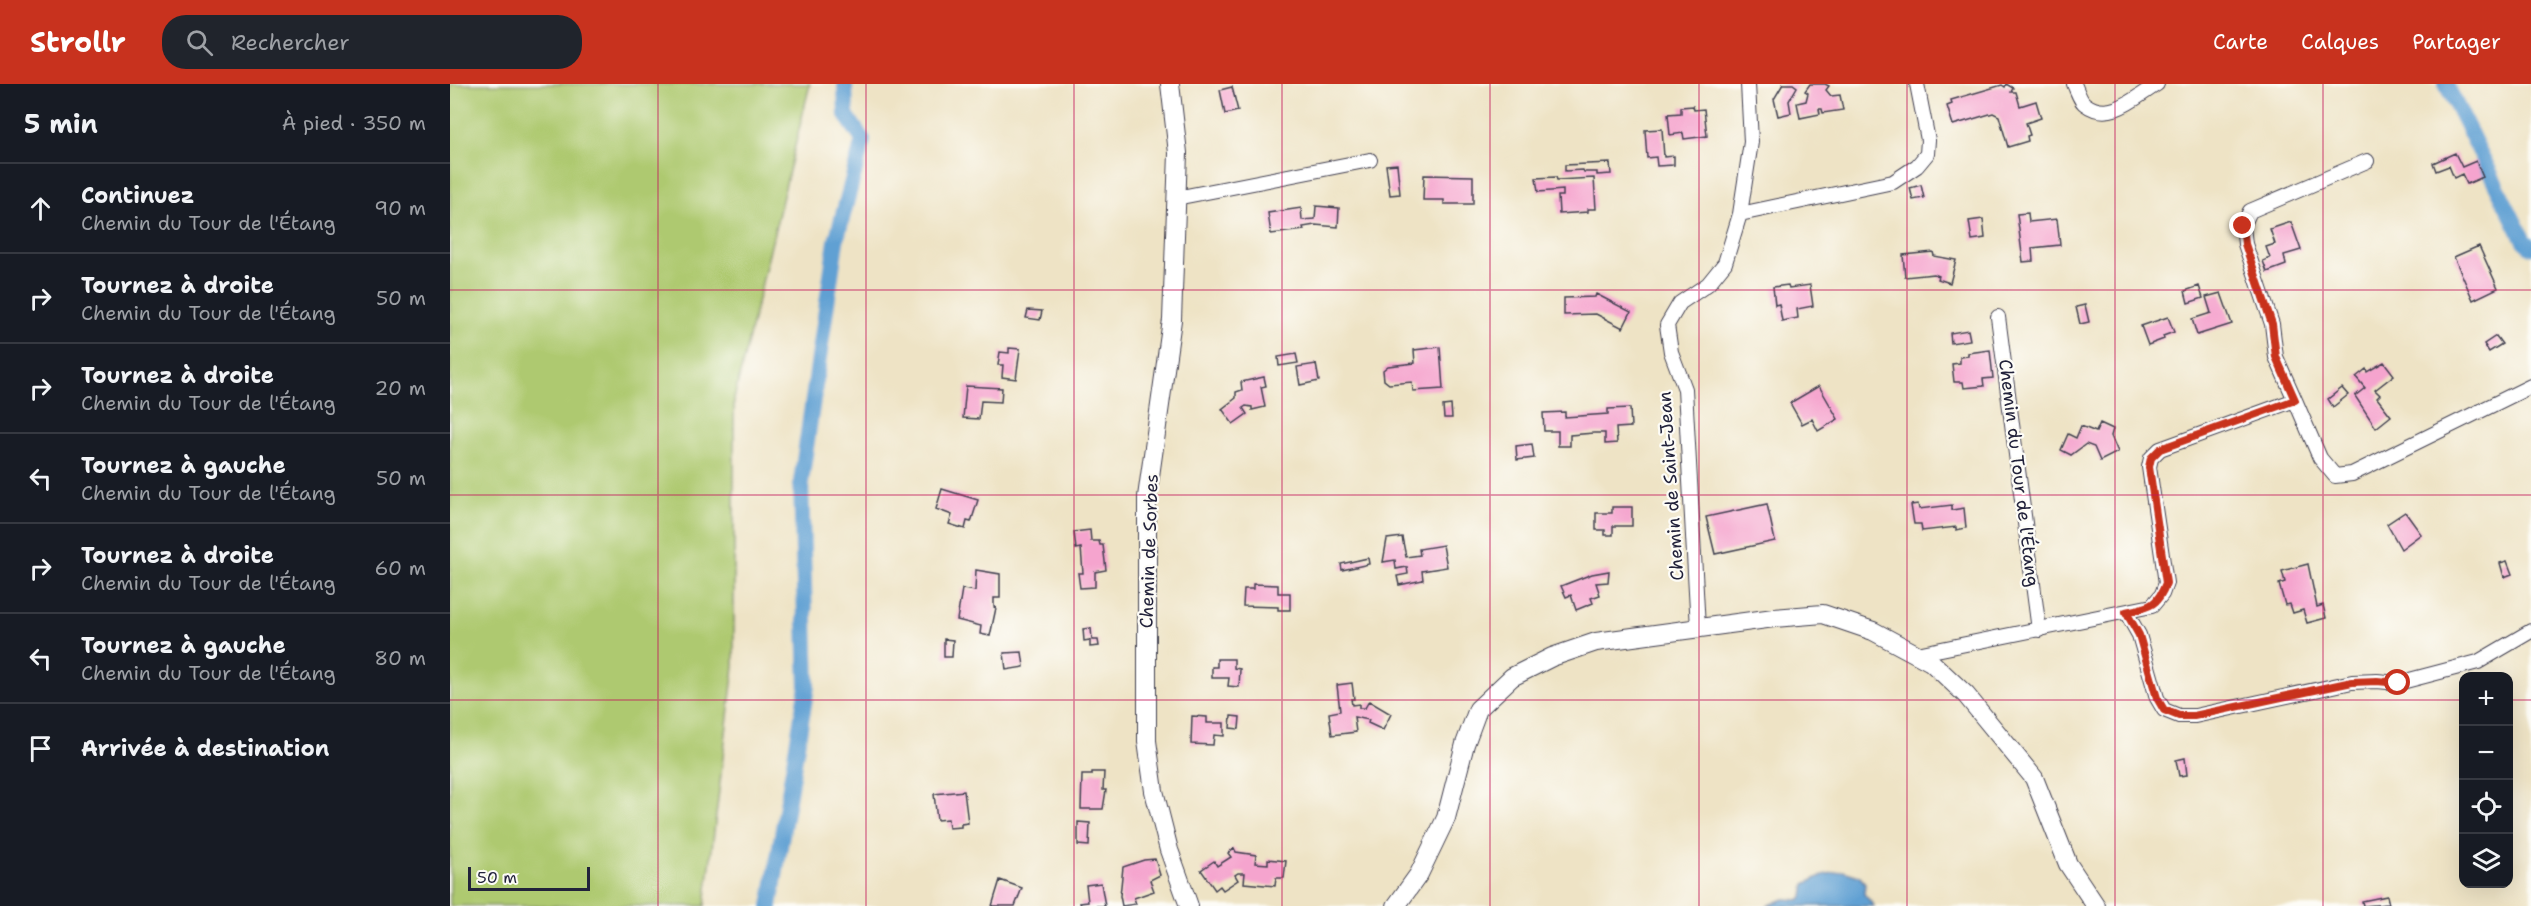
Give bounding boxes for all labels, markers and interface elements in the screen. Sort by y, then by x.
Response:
search box [162,15,582,69]
text: Strollr [30,23,126,61]
icon: search [183,26,216,59]
text: Rechercher [231,28,350,57]
text: Carte [2213,28,2268,56]
text: Calques [2301,28,2379,56]
text: Partager [2412,28,2501,56]
text: 5 min [24,106,98,141]
text: À pied · 350 m [282,110,426,136]
text: Continuez [81,181,194,210]
icon: ahead [24,192,57,225]
text: 90 m [374,195,426,221]
text: Chemin du Tour de l'Étang [81,210,336,236]
route end [2229,212,2255,238]
text: Tournez à droite [81,271,274,300]
icon: right [24,282,57,315]
text: 50 m [376,285,426,311]
text: Chemin du Tour de l'Étang [81,300,336,326]
street label: Chemin du Tour de l'Étang [1993,358,2045,588]
text: Tournez à droite [81,361,274,390]
icon: right [24,372,57,405]
text: 20 m [375,375,426,401]
text: Chemin du Tour de l'Étang [81,390,336,416]
street label: Chemin de Saint-Jean [1652,391,1690,581]
text: Tournez à gauche [81,451,286,480]
icon: left [24,462,57,495]
text: 50 m [376,465,426,491]
street label: Chemin de Sorbes [1134,473,1164,629]
text: Chemin du Tour de l'Étang [81,480,336,506]
text: Tournez à droite [81,541,274,570]
icon: right [24,552,57,585]
text: 60 m [374,555,426,581]
text: Chemin du Tour de l'Étang [81,570,336,596]
text: Tournez à gauche [81,631,286,660]
icon: left [24,642,57,675]
text: 80 m [374,645,426,671]
text: Chemin du Tour de l'Étang [81,660,336,686]
route start [2384,669,2410,695]
map controls [2459,672,2513,888]
button: + [2459,672,2513,726]
button: − [2459,726,2513,780]
icon: arrive [24,732,57,765]
text: Arrivée à destination [81,734,329,763]
button: locate [2459,780,2513,834]
button: layers [2459,834,2513,888]
scale bar [468,864,590,892]
text: 50 m [477,867,517,888]

